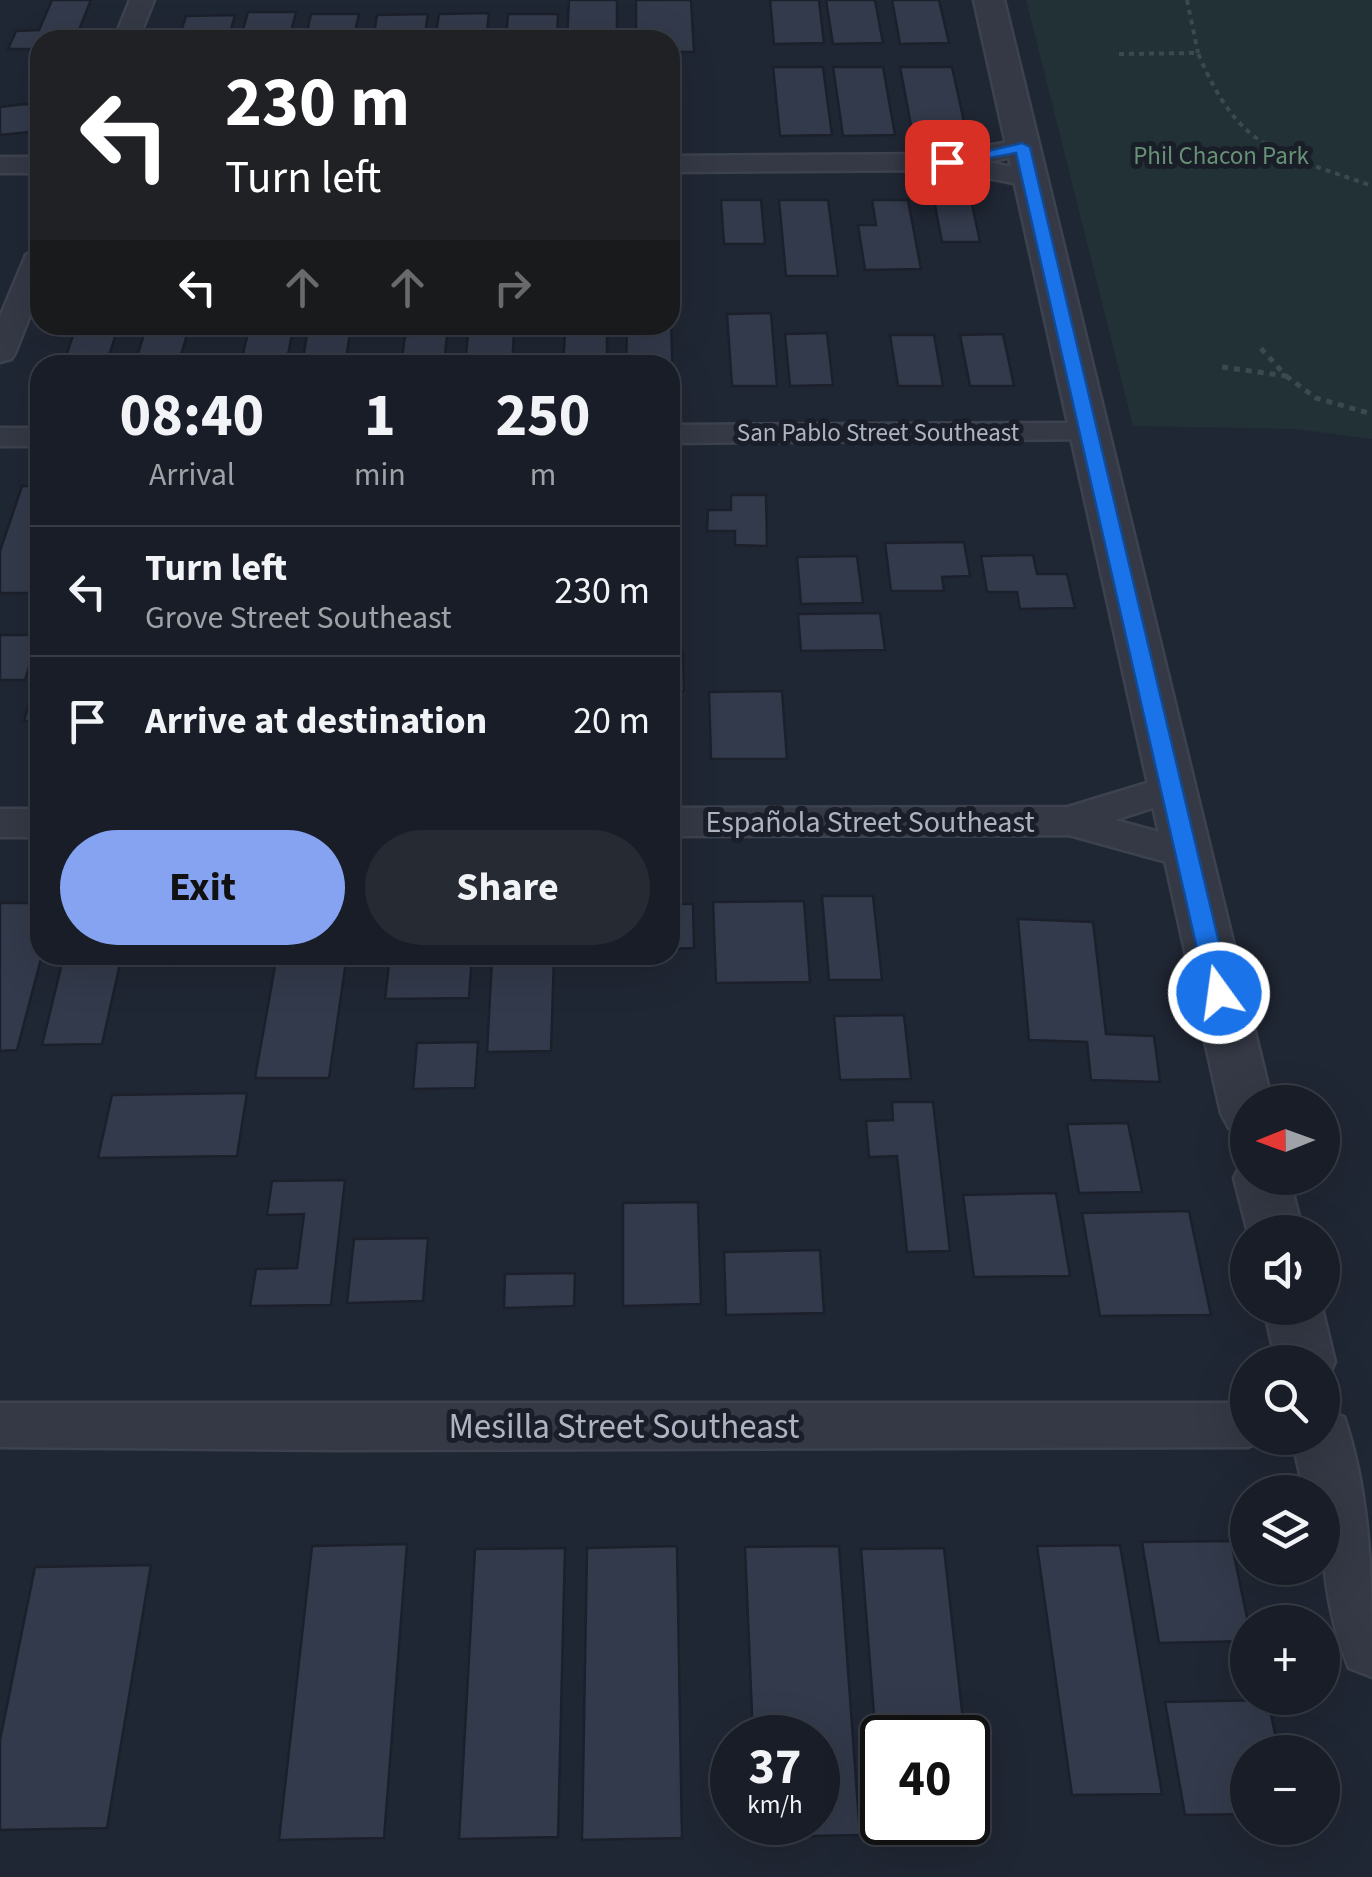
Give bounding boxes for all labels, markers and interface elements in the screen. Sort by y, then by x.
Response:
text: 230 m [225,53,410,153]
icon: left [60,70,190,200]
pin [905,120,990,205]
icon: arrive [920,135,975,190]
park label: Phil Chacon Park [1133,138,1309,174]
text: Turn left [225,146,381,210]
icon: left [170,260,225,315]
icon: ahead [275,260,330,315]
icon: ahead [380,260,435,315]
icon: right [485,260,540,315]
text: 08:40 [120,374,264,459]
text: 1 [364,374,396,459]
text: 250 [495,374,590,459]
street label: San Pablo Street Southeast [737,415,1020,451]
text: Arrival [149,452,235,498]
text: min [354,452,406,498]
text: m [530,452,556,498]
text: Turn left [145,541,287,595]
icon: left [60,564,115,619]
text: 230 m [554,564,650,618]
text: Grove Street Southeast [145,595,452,641]
icon: arrive [60,694,115,749]
text: Arrive at destination [145,694,487,748]
text: 20 m [573,694,650,748]
street label: Española Street Southeast [705,801,1035,844]
button: Exit [60,830,345,945]
button: Share [365,830,650,945]
position arrow [1167,941,1271,1045]
north arrow [1230,1085,1340,1195]
map controls [1230,1085,1340,1845]
button: sound [1230,1215,1340,1325]
button: search [1230,1345,1340,1455]
street label: Mesilla Street Southeast [448,1402,800,1452]
button: layers [1230,1475,1340,1585]
button: + [1230,1605,1340,1715]
speed limit sign: 40 [860,1715,990,1845]
text: 37 [749,1732,801,1803]
button: − [1230,1735,1340,1845]
text: km/h [747,1787,803,1823]

